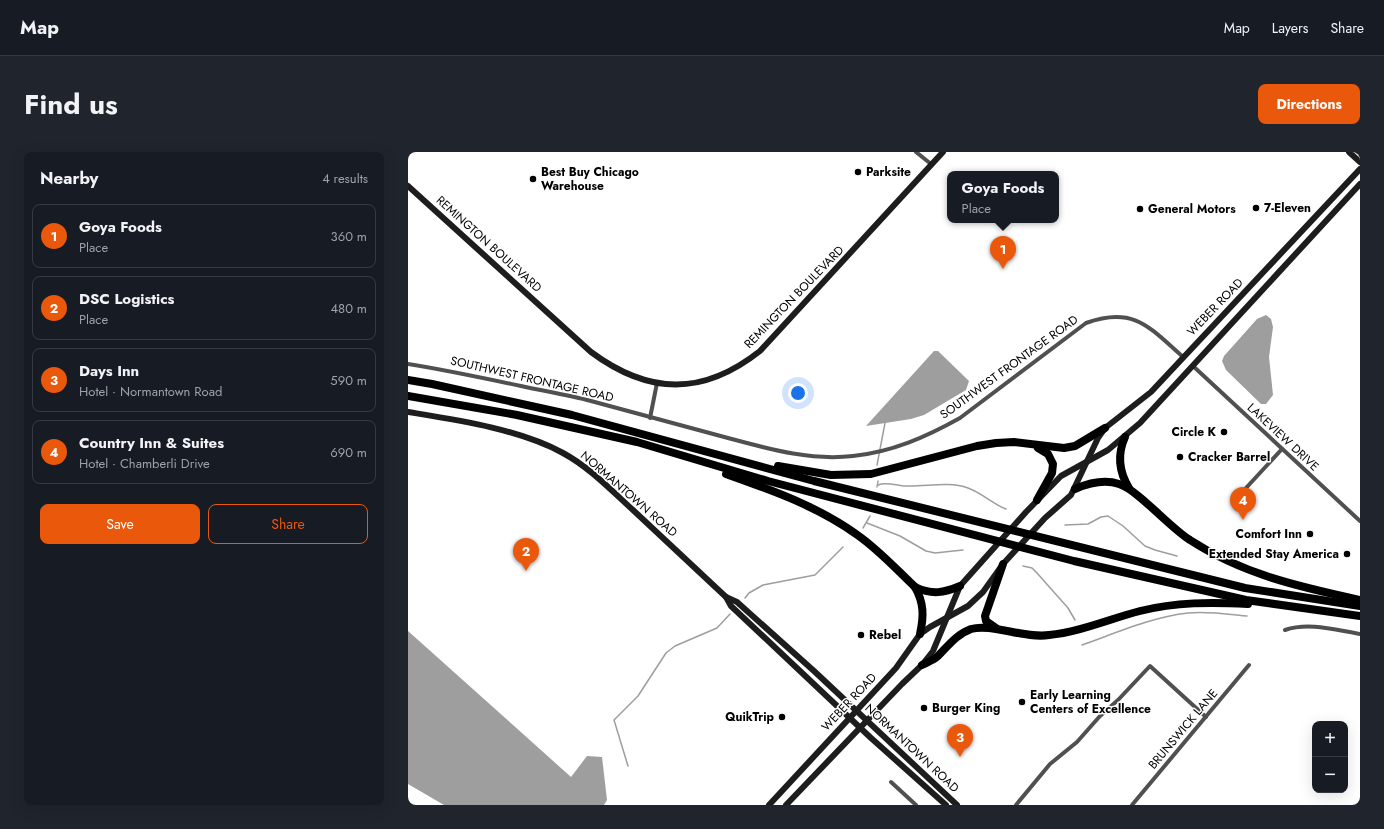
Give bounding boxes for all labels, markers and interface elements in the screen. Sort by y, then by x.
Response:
text: Map [20,14,59,41]
text: Map [1224,18,1250,38]
text: Layers [1272,18,1308,38]
text: Share [1330,18,1364,38]
text: Find us [24,84,118,125]
button: Directions [1258,84,1360,124]
place label: Best Buy Chicago Warehouse [541,163,639,195]
place label: Parksite [866,163,911,181]
text: Nearby [40,166,98,190]
marker: Parksite [853,167,863,177]
text: 4 results [322,169,368,188]
popup [947,171,1059,223]
marker: Best Buy Chicago Warehouse [528,174,538,184]
text: Goya Foods [962,177,1044,199]
street label: REMINGTON BOULEVARD [432,192,546,296]
text: Place [962,199,991,218]
place label: 7-Eleven [1264,199,1311,217]
place label: General Motors [1148,200,1236,218]
marker: 7-Eleven [1251,203,1261,213]
marker: General Motors [1135,204,1145,214]
text: Goya Foods [79,216,162,238]
text: 1 [51,227,57,246]
text: 360 m [331,227,367,246]
pin: 1 [990,236,1016,269]
text: Place [79,238,108,257]
street label: REMINGTON BOULEVARD [740,242,848,352]
street label: WEBER ROAD [1183,274,1247,340]
text: DSC Logistics [79,288,174,310]
text: 2 [50,299,58,318]
text: 480 m [330,299,367,318]
text: Place [79,310,108,329]
street label: SOUTHWEST FRONTAGE ROAD [936,311,1082,423]
street label: SOUTHWEST FRONTAGE ROAD [449,351,615,407]
text: Days Inn [79,360,139,382]
text: 3 [50,371,58,390]
text: 590 m [330,371,367,390]
text: Hotel · Normantown Road [79,382,222,401]
your location [788,383,808,403]
street label: LAKEVIEW DRIVE [1243,399,1323,475]
place label: Circle K [1171,423,1217,441]
marker: Circle K [1219,427,1229,437]
text: Country Inn & Suites [79,432,224,454]
text: 4 [49,443,59,462]
text: 690 m [330,443,367,462]
street label: NORMANTOWN ROAD [577,447,681,541]
place label: Cracker Barrel [1188,448,1270,466]
marker: Cracker Barrel [1175,452,1185,462]
text: Hotel · Chamberli Drive [79,454,210,473]
pin: 4 [1230,487,1256,520]
button: Save [40,504,200,544]
button: Share [208,504,368,544]
place label: Comfort Inn [1235,525,1302,543]
marker: Comfort Inn [1305,529,1315,539]
pin: 2 [513,538,539,571]
place label: Extended Stay America [1209,545,1339,563]
marker: Extended Stay America [1342,549,1352,559]
place label: Rebel [869,626,901,644]
marker: Rebel [856,630,866,640]
street label: WEBER ROAD [817,669,881,735]
street label: BRUNSWICK LANE [1144,685,1222,773]
place label: Early Learning Centers of Excellence [1030,686,1151,718]
marker: Early Learning Centers of Excellence [1017,697,1027,707]
street label: NORMANTOWN ROAD [861,699,963,797]
place label: Burger King [932,699,1000,717]
marker: Burger King [919,703,929,713]
place label: QuikTrip [725,708,775,726]
marker: QuikTrip [777,712,787,722]
map controls [1312,721,1348,793]
button: + [1312,721,1348,757]
pin: 3 [947,724,973,757]
button: − [1312,757,1348,793]

